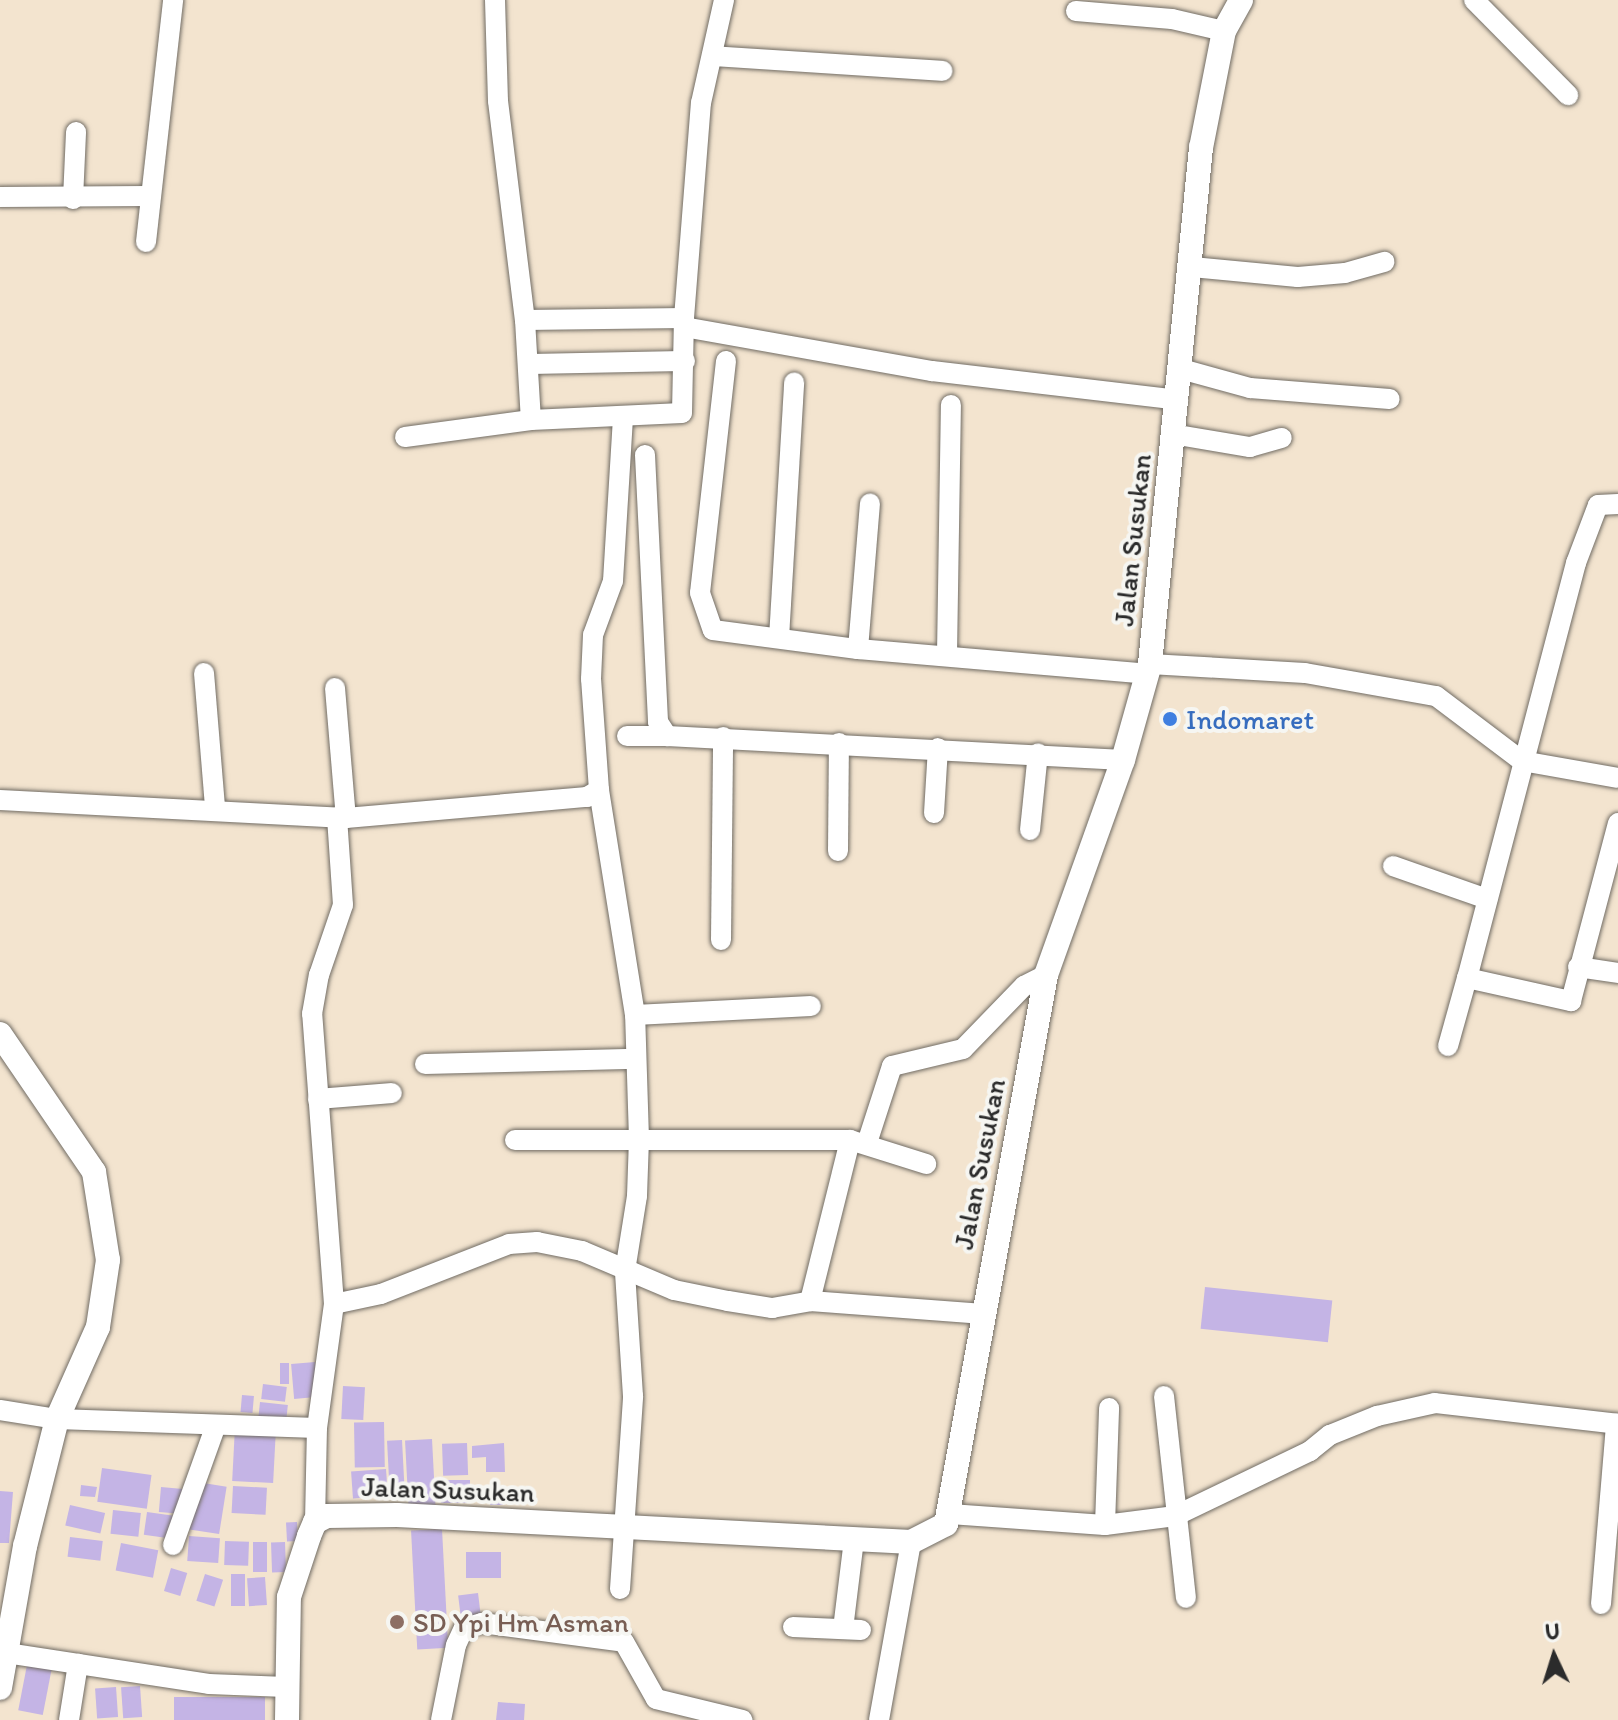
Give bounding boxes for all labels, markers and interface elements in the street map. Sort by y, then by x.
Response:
street label: Jalan Susukan [1106,452,1158,628]
place label: Indomaret [1186,702,1314,736]
marker: Indomaret [1161,710,1179,728]
street label: Jalan Susukan [946,1075,1012,1253]
street label: Jalan Susukan [360,1469,536,1509]
place label: SD Ypi Hm Asman [413,1605,629,1639]
marker: SD Ypi Hm Asman [388,1613,406,1631]
north arrow [1514,1616,1594,1696]
text: U [1544,1618,1561,1646]

